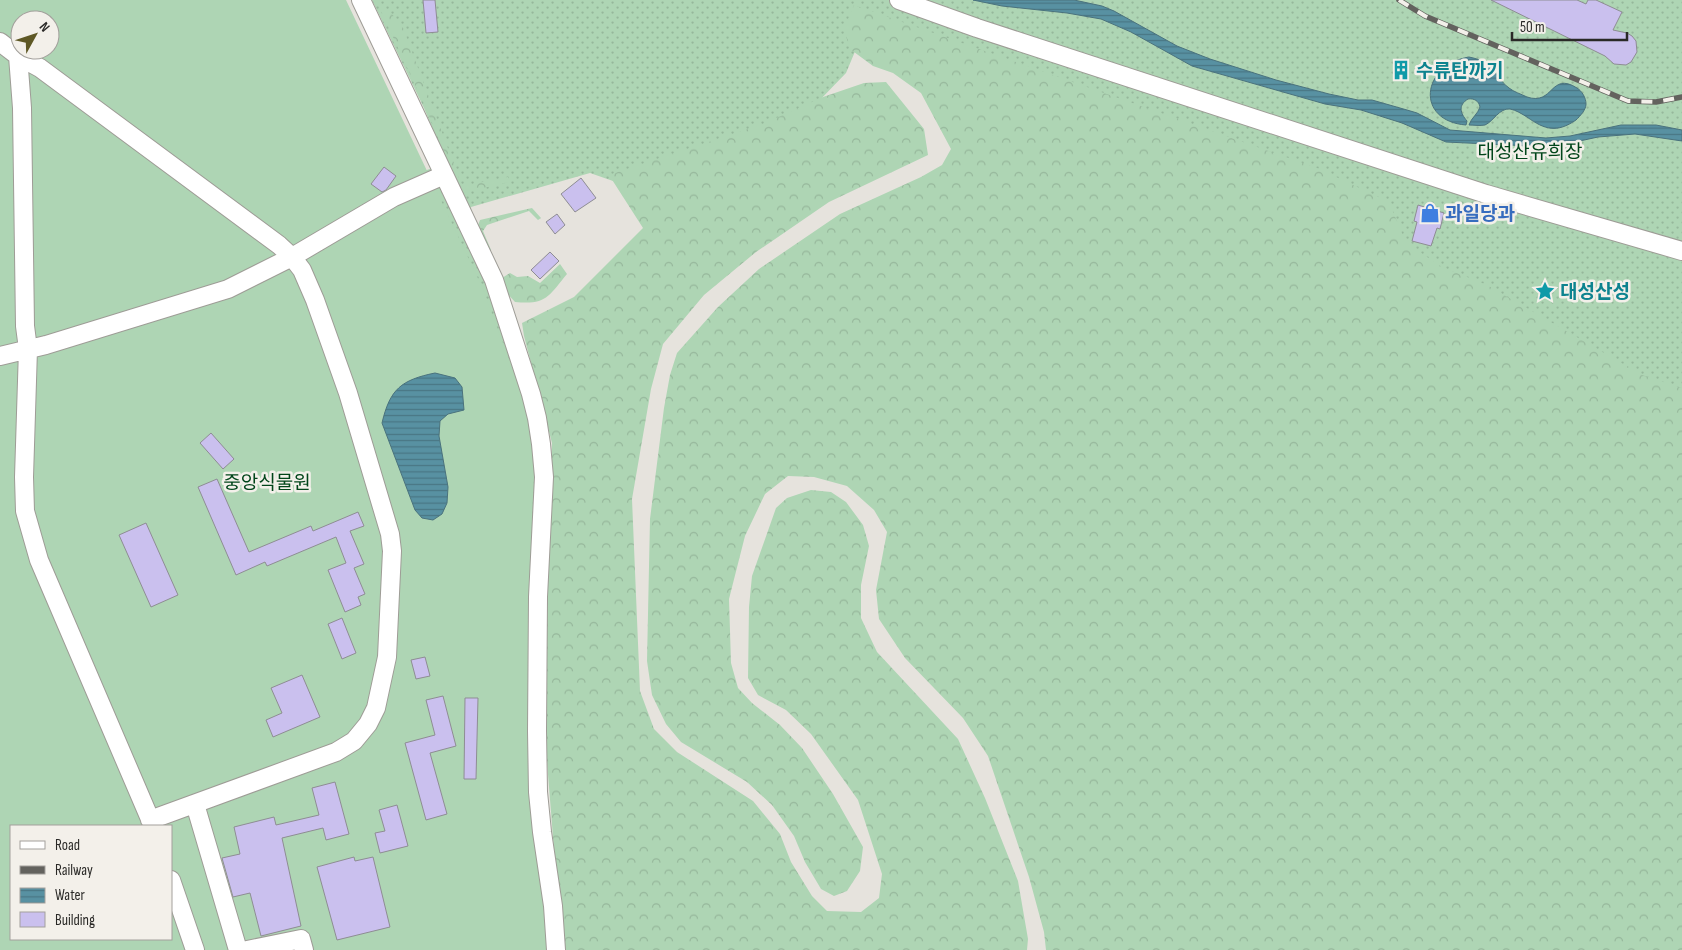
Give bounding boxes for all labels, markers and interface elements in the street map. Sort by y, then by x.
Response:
north arrow [10,10,60,60]
scale bar [1512,10,1627,42]
text: 50 m [1520,18,1545,37]
text: N [36,19,53,35]
building icon: 수류탄까기 [1390,59,1412,81]
place label: 수류탄까기 [1416,60,1503,83]
park label: 대성산유희장 [1478,141,1582,164]
shop icon: 과일당과 [1419,202,1441,224]
place label: 과일당과 [1445,203,1515,226]
place icon: 대성산성 [1534,280,1556,302]
place label: 대성산성 [1560,281,1630,304]
park label: 중앙식물원 [223,472,311,495]
legend [10,825,172,940]
text: Road [55,836,80,855]
text: Railway [55,861,93,880]
text: Water [55,886,86,905]
text: Building [55,911,95,930]

